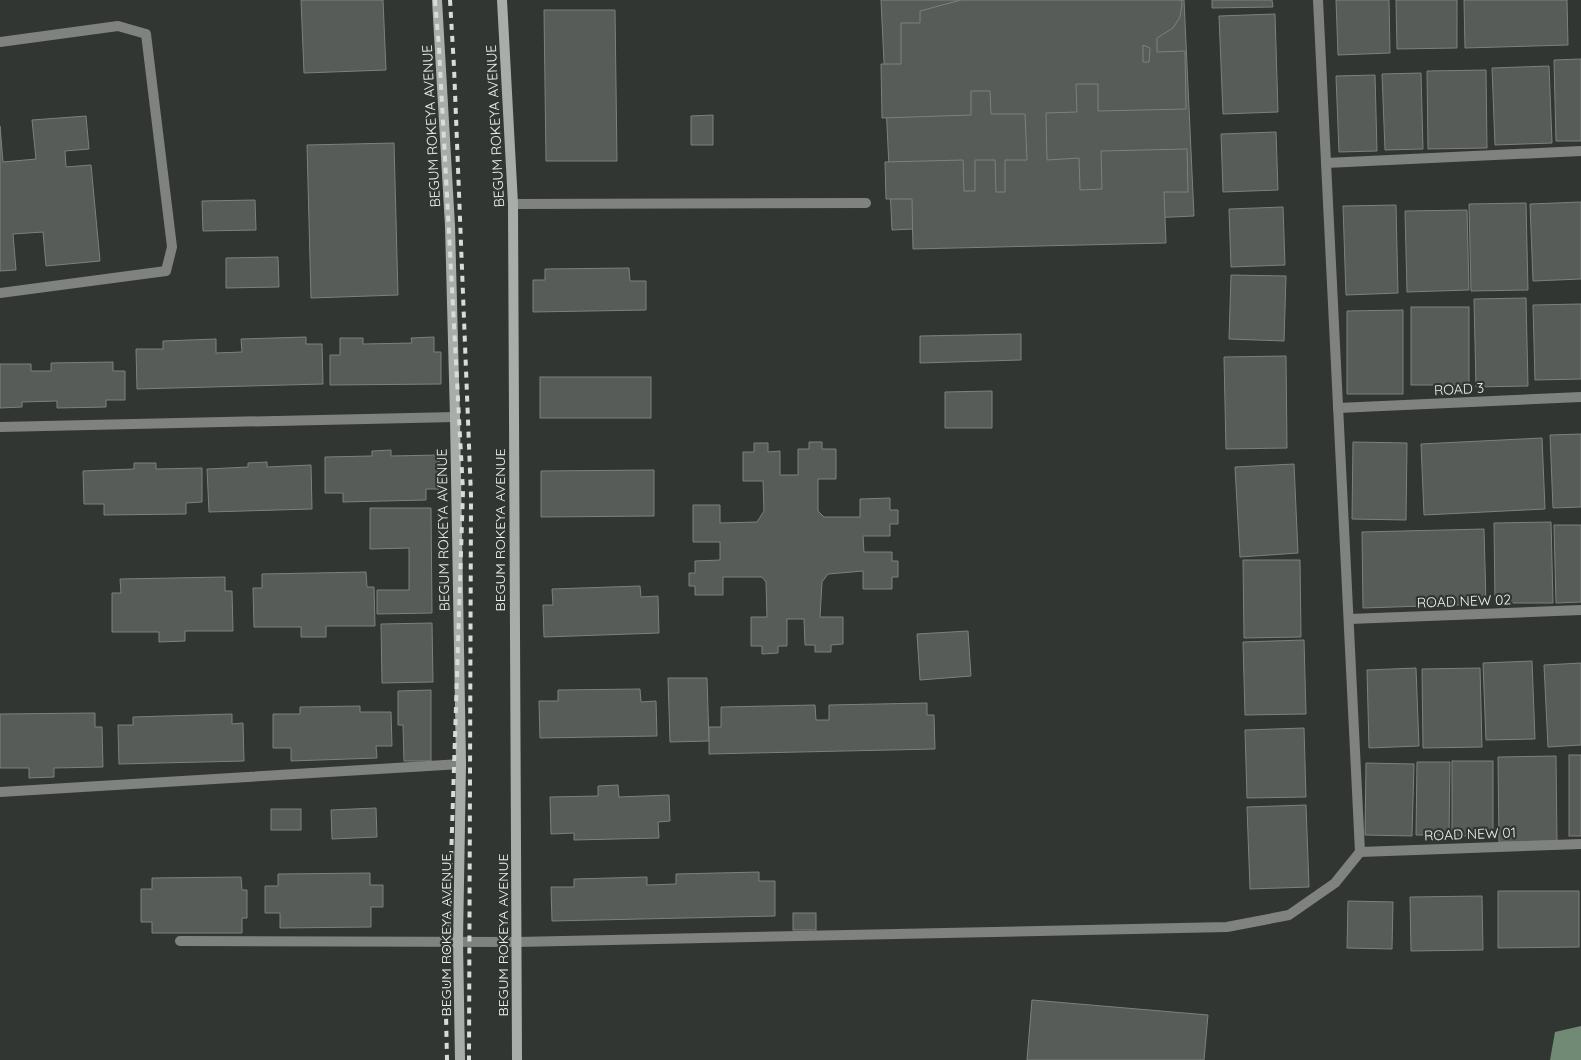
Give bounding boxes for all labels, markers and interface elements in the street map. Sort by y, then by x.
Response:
street label: BEGUM ROKEYA AVENUE [418,44,444,208]
street label: BEGUM ROKEYA AVENUE [482,44,508,208]
street label: ROAD 3 [1433,379,1485,399]
street label: BEGUM ROKEYA AVENUE [433,448,453,612]
street label: BEGUM ROKEYA AVENUE [491,449,509,611]
street label: ROAD NEW 02 [1417,590,1512,612]
street label: ROAD NEW 01 [1424,823,1516,845]
street label: BEGUM ROKEYA AVENUE [437,854,455,1016]
street label: BEGUM ROKEYA AVENUE [494,854,512,1016]

